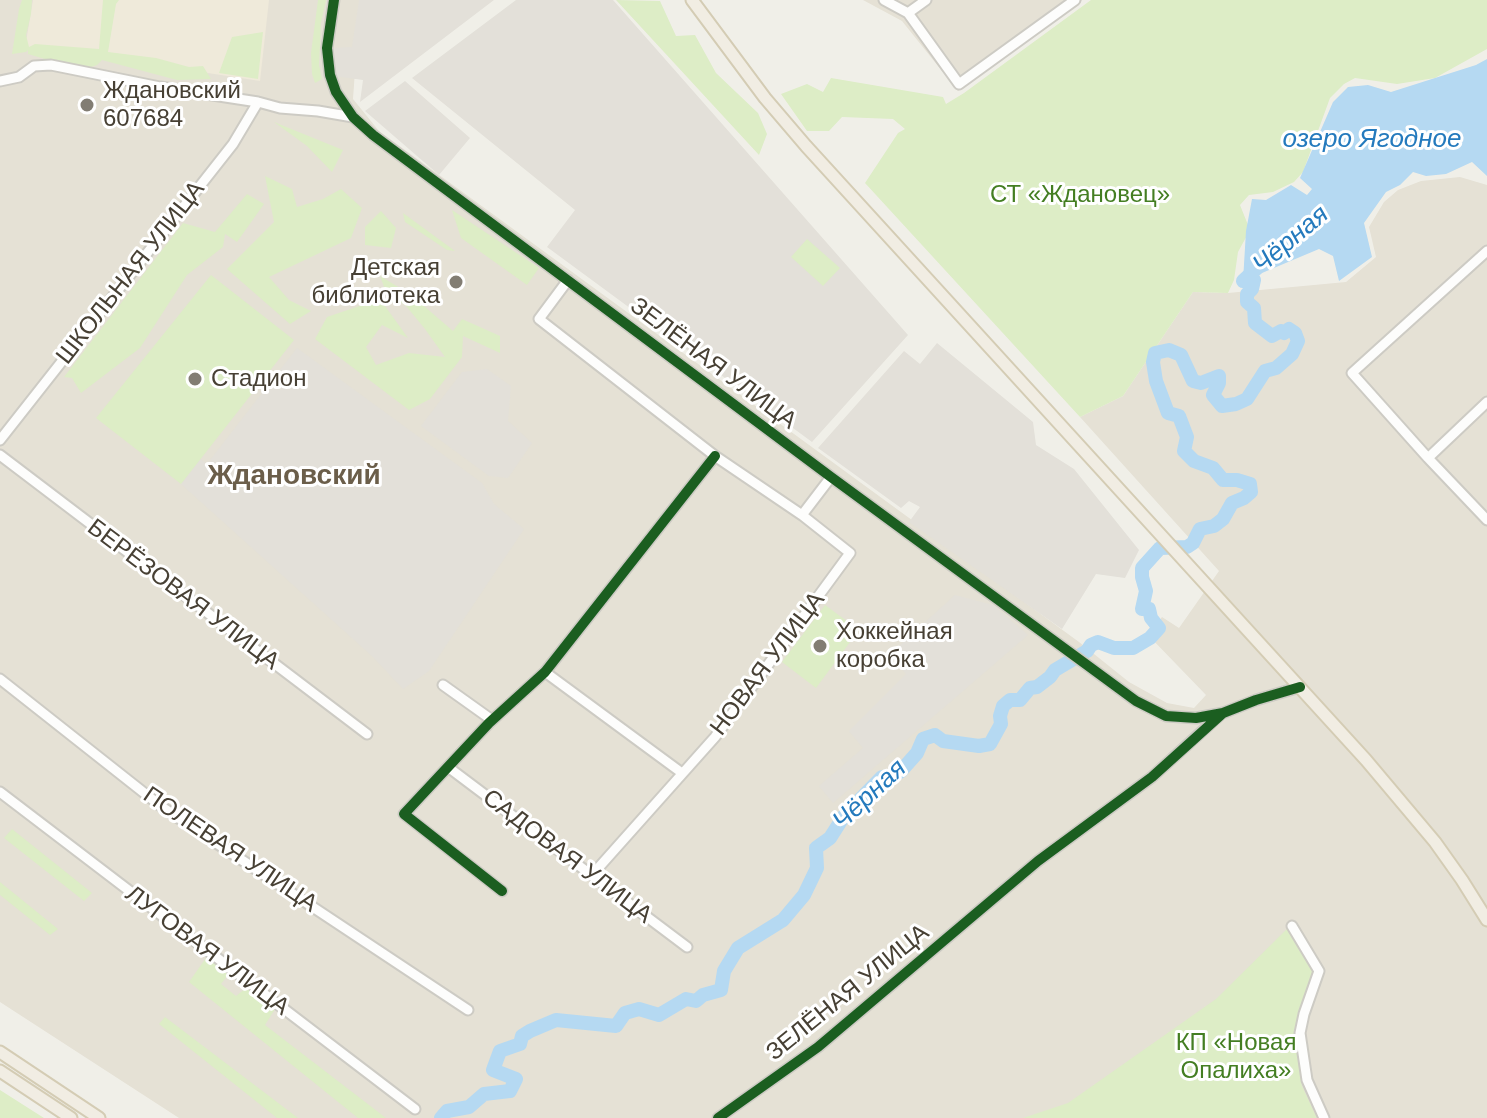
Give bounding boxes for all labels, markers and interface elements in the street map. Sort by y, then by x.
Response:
place label: Ждановский 607684 [103,77,241,133]
marker: Ждановский 607684 [78,96,96,114]
water label: озеро Ягодное [1283,124,1461,156]
street label: ШКОЛЬНАЯ УЛИЦА [51,176,211,370]
park label: СТ «Ждановец» [990,181,1170,209]
water label: Чёрная [1247,199,1335,281]
place label: Детская библиотека [312,254,440,310]
marker: Детская библиотека [447,273,465,291]
street label: ЗЕЛЁНАЯ УЛИЦА [624,292,802,436]
place label: Стадион [211,365,306,393]
marker: Стадион [186,370,204,388]
district label: Ждановский [207,459,381,493]
street label: БЕРЁЗОВАЯ УЛИЦА [81,513,285,677]
street label: НОВАЯ УЛИЦА [705,586,831,742]
place label: Хоккейная коробка [836,618,953,674]
marker: Хоккейная коробка [811,637,829,655]
water label: Чёрная [827,753,913,837]
street label: ПОЛЕВАЯ УЛИЦА [137,781,323,919]
street label: САДОВАЯ УЛИЦА [476,784,658,930]
street label: ЛУГОВАЯ УЛИЦА [119,880,295,1022]
street label: ЗЕЛЁНАЯ УЛИЦА [761,919,935,1067]
park label: КП «Новая Опалиха» [1176,1029,1296,1085]

